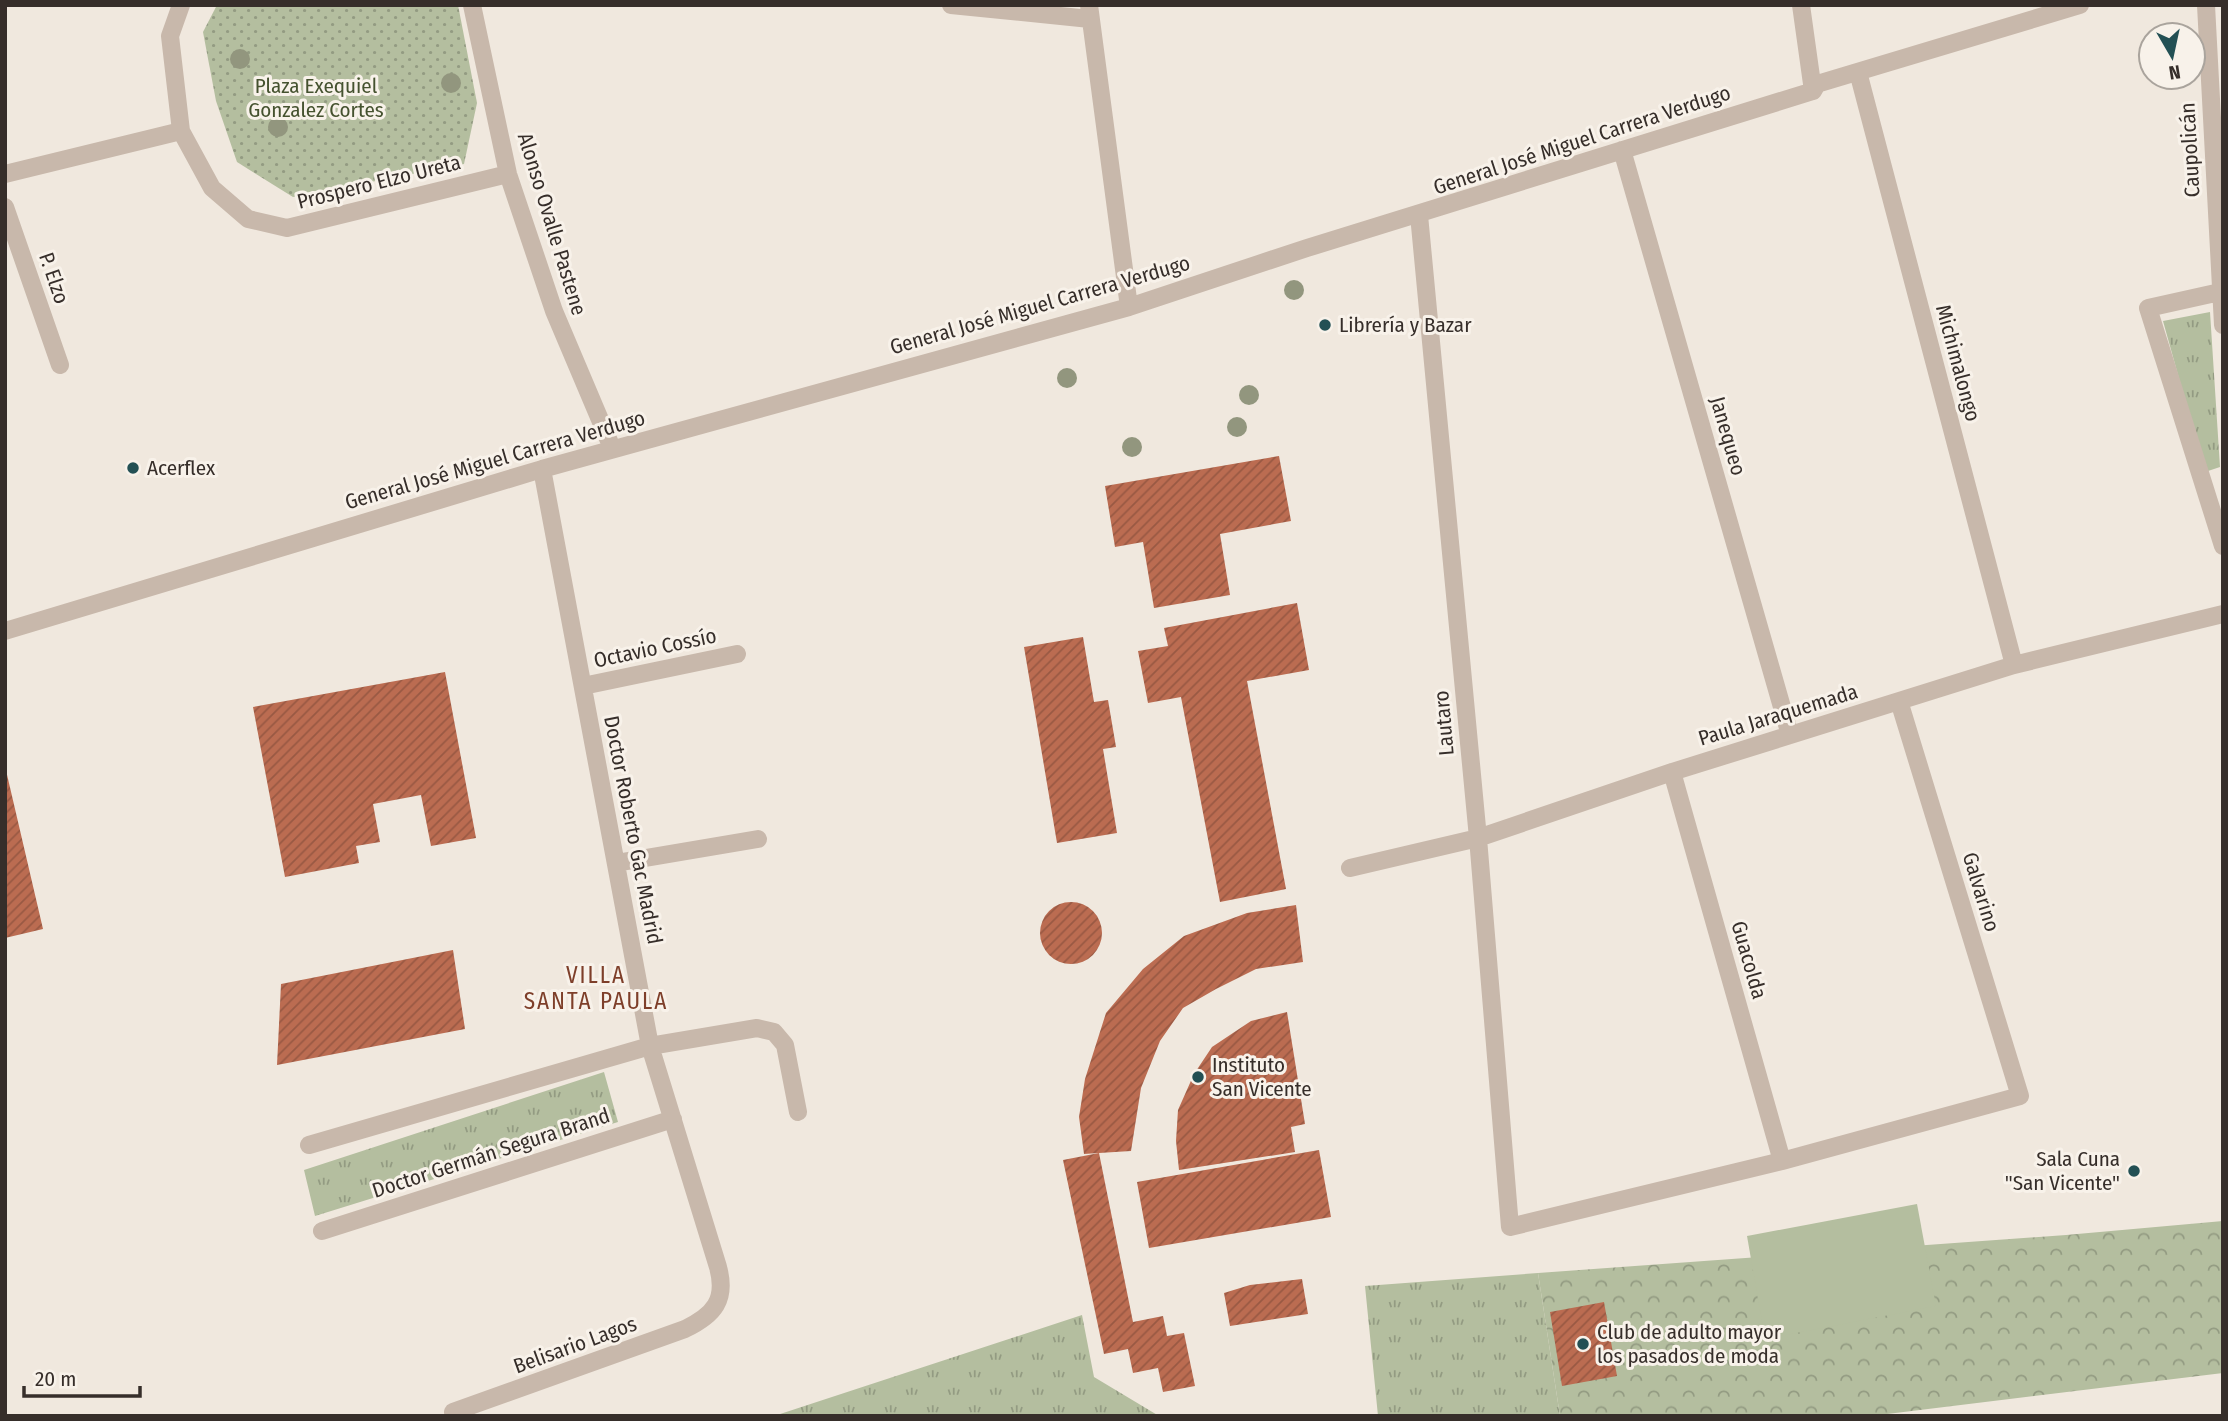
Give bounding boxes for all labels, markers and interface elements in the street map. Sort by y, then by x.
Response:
north arrow [2137,21,2207,91]
text: N [2167,60,2182,85]
park label: Plaza Exequiel Gonzalez Cortes [248,73,384,123]
street label: General José Miguel Carrera Verdugo [1430,80,1734,200]
street label: Caupolicán [2175,102,2205,198]
street label: Alonso Ovalle Pastene [512,130,592,318]
street label: Prospero Elzo Ureta [295,149,463,215]
street label: P. Elzo [33,249,75,307]
street label: General José Miguel Carrera Verdugo [887,250,1193,360]
street label: Michimalongo [1930,302,1986,424]
place label: Librería y Bazar [1339,312,1472,338]
marker: Librería y Bazar [1317,317,1333,333]
street label: Janequeo [1704,393,1752,479]
street label: General José Miguel Carrera Verdugo [342,405,648,515]
place label: Acerflex [147,455,216,481]
marker: Acerflex [125,460,141,476]
street label: Octavio Cossío [591,622,719,674]
street label: Paula Jaraquemada [1695,678,1861,752]
street label: Lautaro [1428,689,1460,757]
street label: Doctor Roberto Gac Madrid [598,714,668,946]
street label: Galvarino [1957,849,2005,935]
street label: Guacolda [1725,918,1773,1002]
district label: VILLA SANTA PAULA [524,961,668,1015]
place label: Instituto San Vicente [1212,1052,1312,1102]
marker: Instituto San Vicente [1190,1069,1206,1085]
street label: Doctor Germán Segura Brand [369,1102,613,1204]
place label: Sala Cuna "San Vicente" [2005,1146,2120,1196]
marker: Sala Cuna "San Vicente" [2126,1163,2142,1179]
street label: Belisario Lagos [510,1311,640,1379]
place label: Club de adulto mayor los pasados de moda [1597,1319,1782,1369]
marker: Club de adulto mayor los pasados de moda [1575,1336,1591,1352]
scale bar [24,1354,140,1398]
text: 20 m [35,1366,76,1392]

